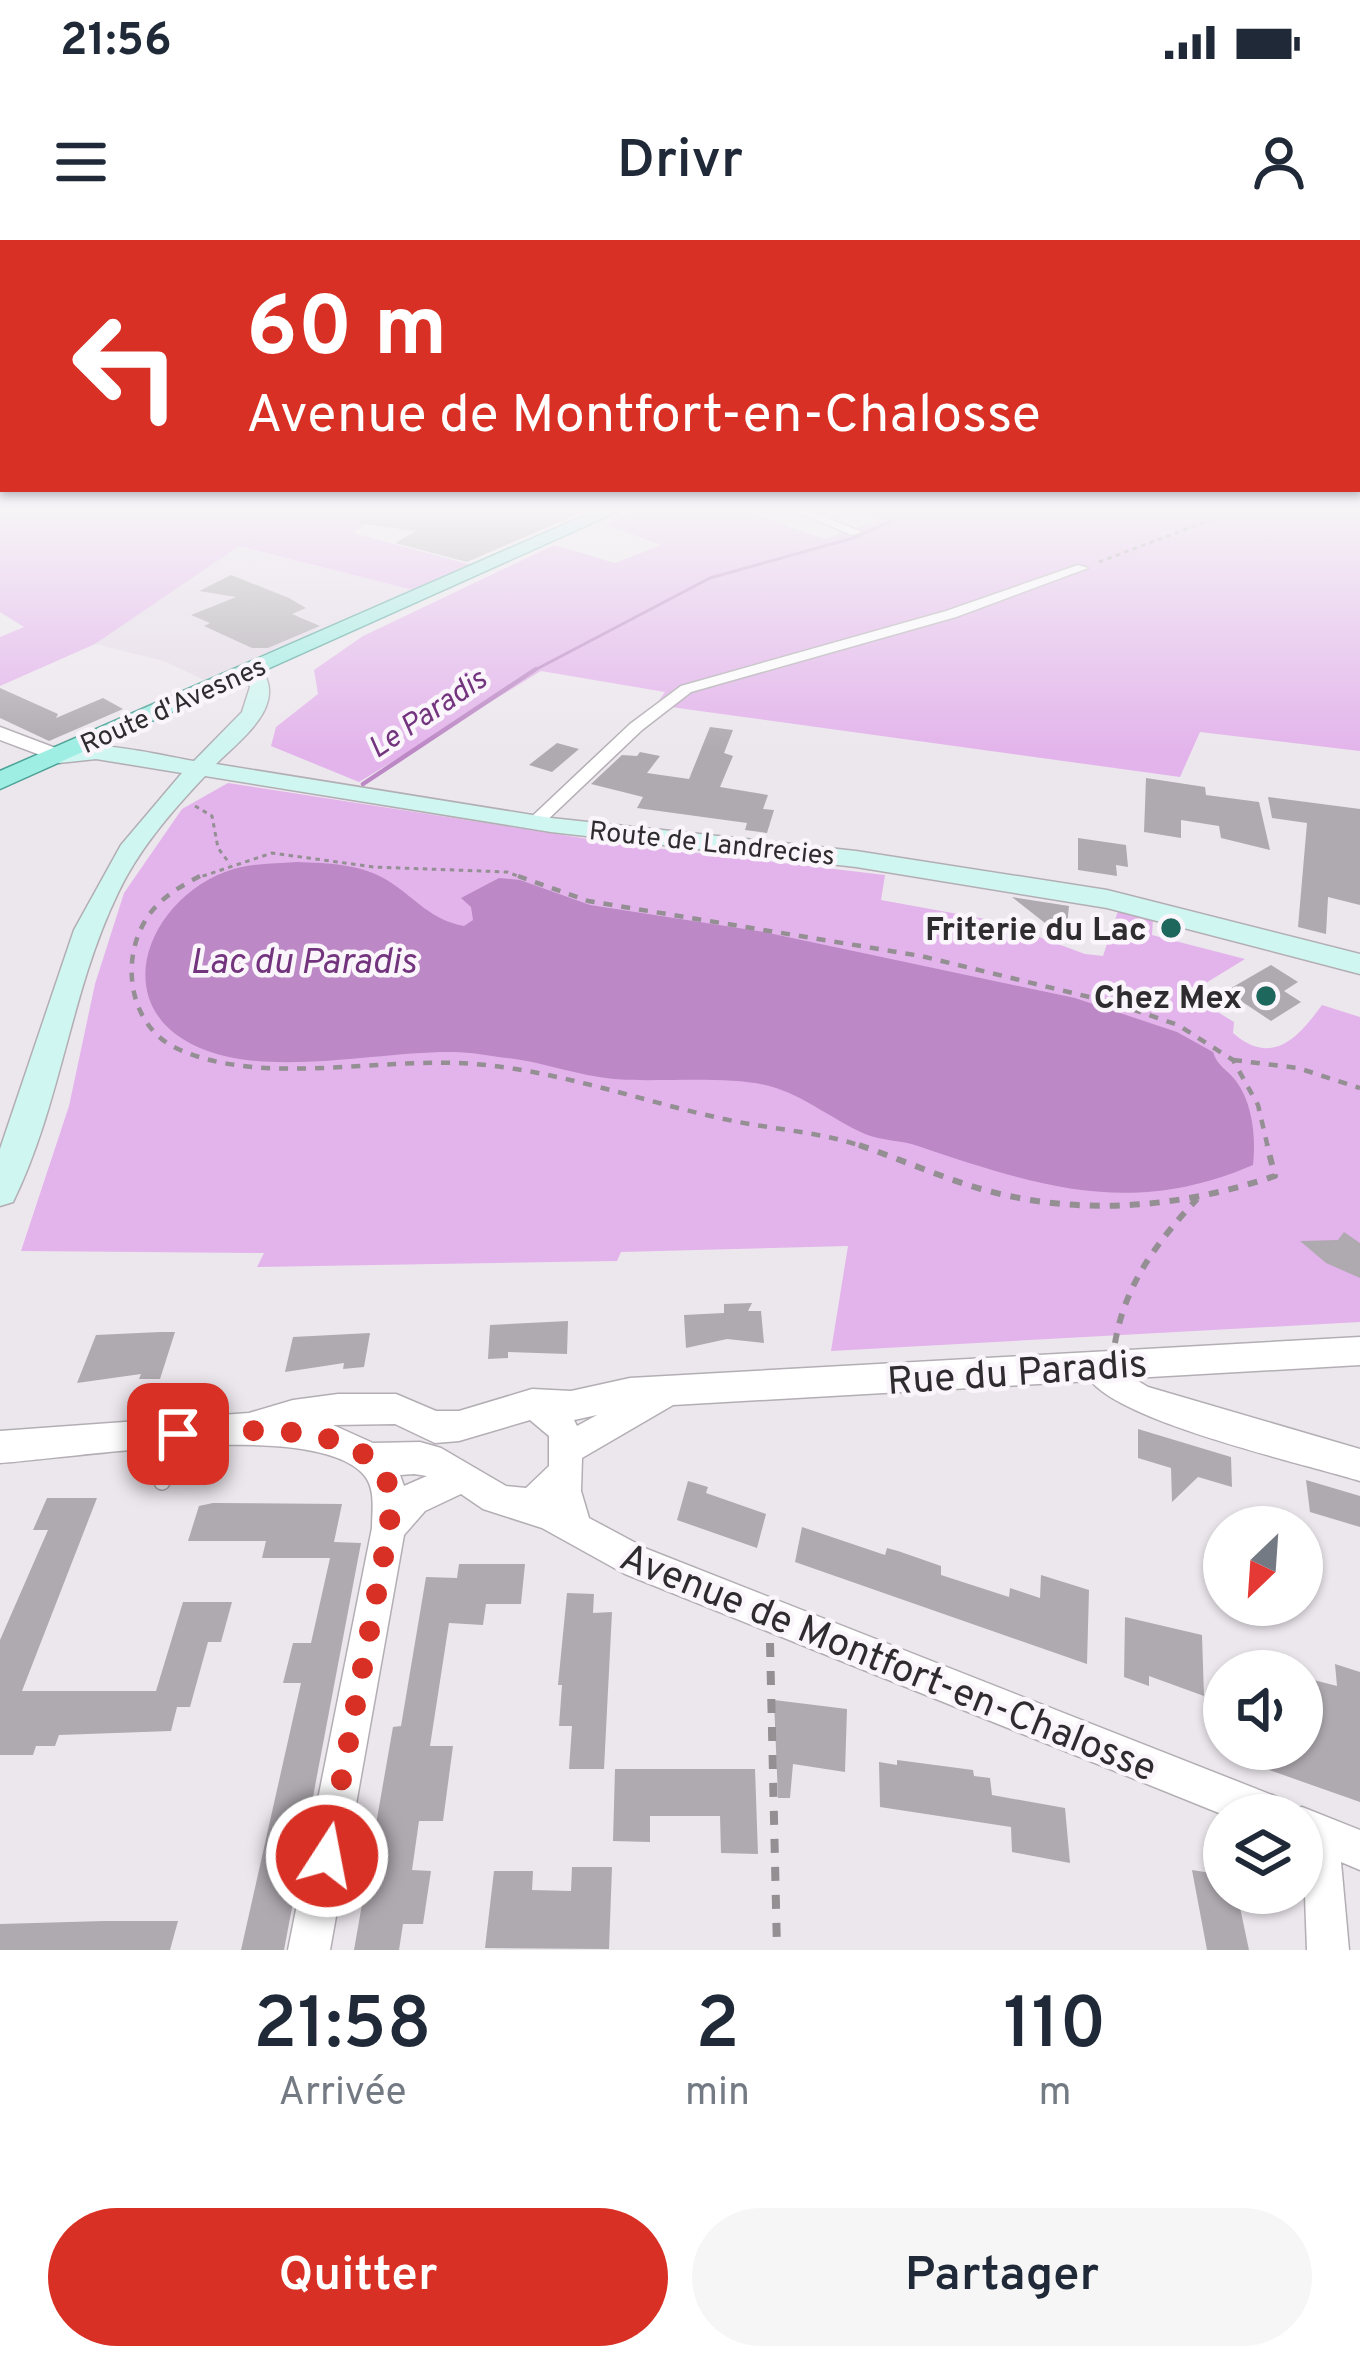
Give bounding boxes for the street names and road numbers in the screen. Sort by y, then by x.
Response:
street label: Route d'Avesnes [76,651,272,763]
street label: Route de Landrecies [587,815,836,875]
street label: Rue du Paradis [886,1342,1149,1409]
street label: Avenue de Montfort-en-Chalosse [612,1535,1163,1795]

